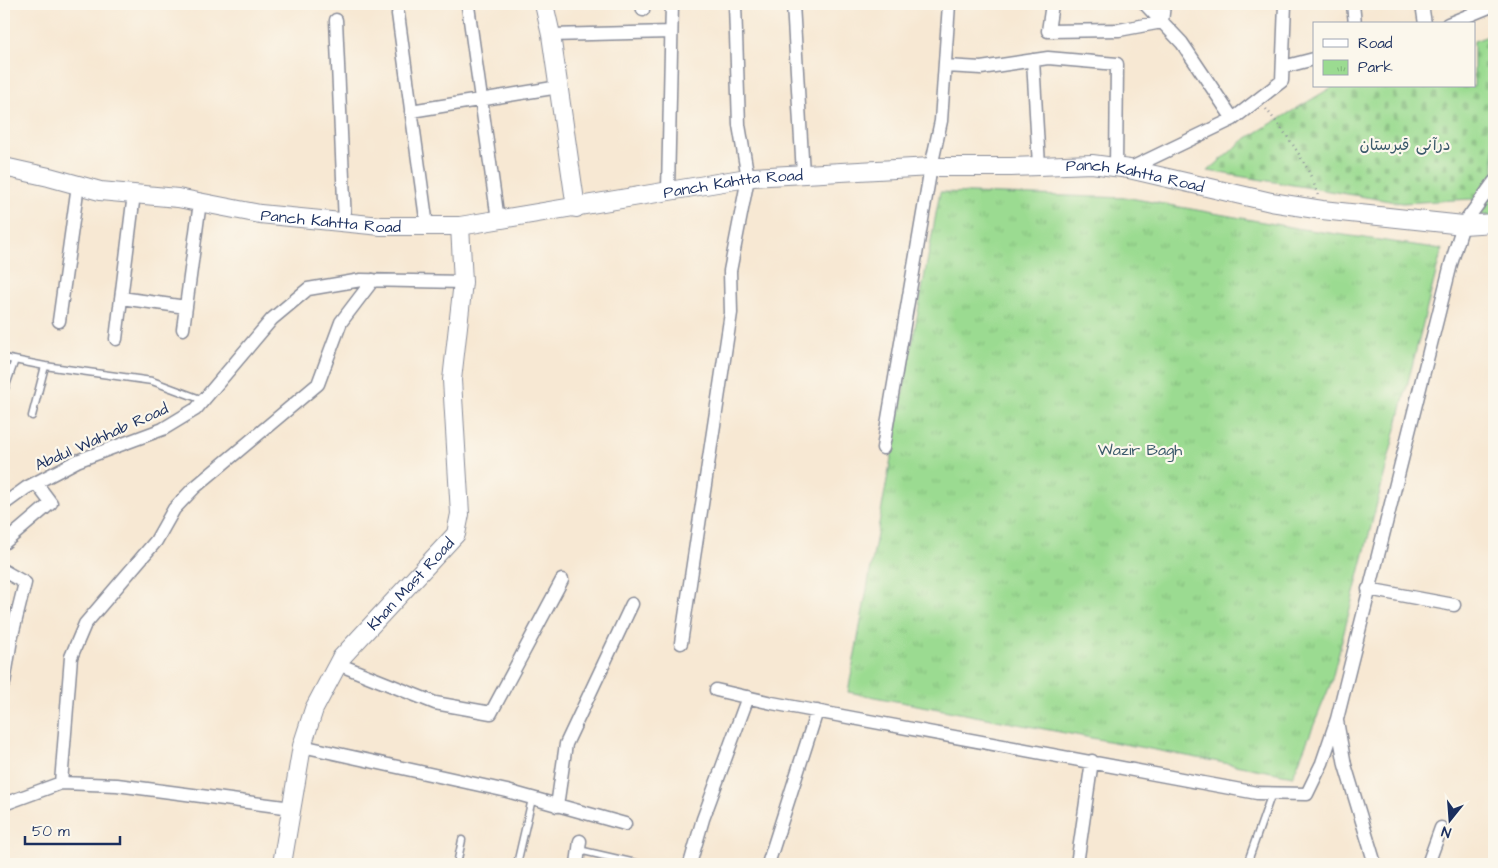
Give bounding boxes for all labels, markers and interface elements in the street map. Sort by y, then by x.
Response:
legend [1313,22,1476,88]
text: Road [1358,33,1393,54]
text: Park [1358,57,1393,78]
park label: درآنی قبرستان [1359,134,1451,156]
street label: Panch Kahtta Road [1065,154,1206,198]
street label: Panch Kahtta Road [662,164,803,204]
street label: Panch Kahtta Road [260,204,401,238]
street label: Abdul Wahhab Road [31,398,172,476]
park label: Wazir Bagh [1098,439,1182,462]
street label: Khan Mast Road [362,533,459,635]
north arrow [1426,796,1476,846]
scale bar [25,813,120,845]
text: 50 m [32,821,70,842]
text: N [1439,821,1454,842]

